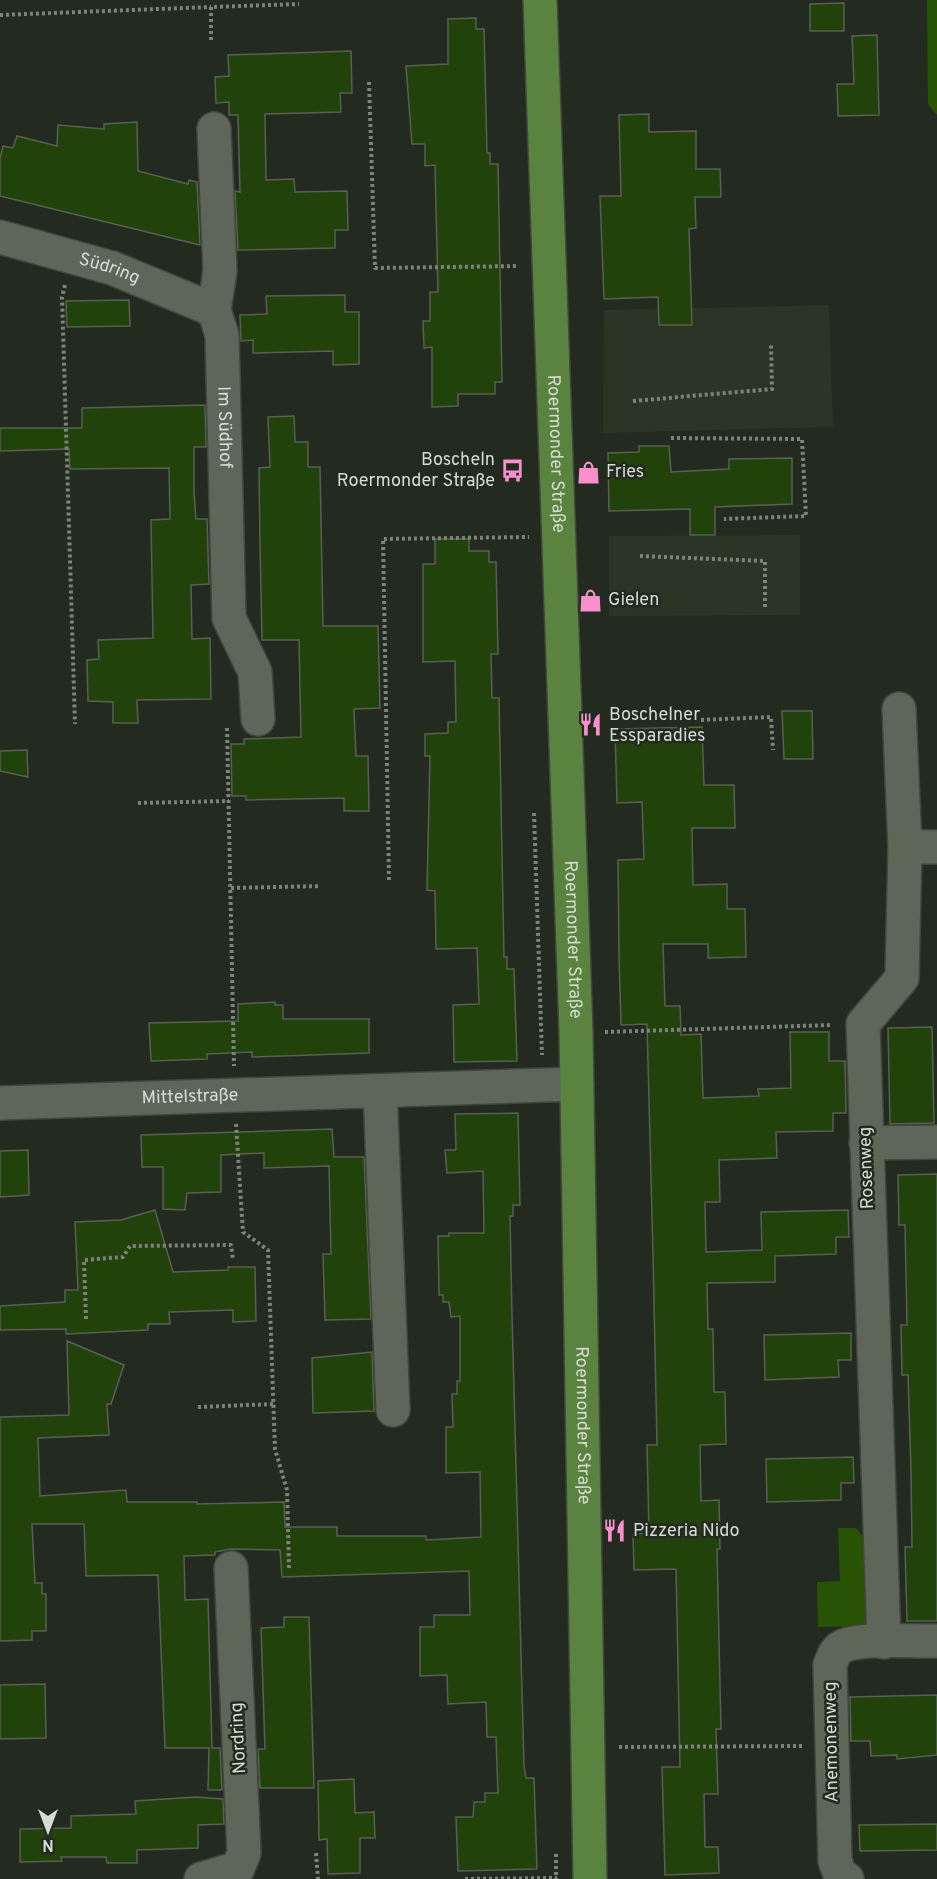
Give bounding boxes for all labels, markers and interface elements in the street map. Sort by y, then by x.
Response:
street label: Südring [76,248,144,290]
street label: Roermonder Straße [542,374,570,533]
street label: Im Südhof [212,386,237,468]
place label: Boscheln Roermonder Straße [337,449,495,493]
bus stop icon: Boscheln Roermonder Straße [500,457,526,483]
shop icon: Fries [575,459,601,485]
place label: Fries [606,461,644,484]
shop icon: Gielen [577,587,603,613]
place label: Gielen [608,589,659,612]
place label: Boschelner Essparadies [609,704,705,748]
restaurant icon: Boschelner Essparadies [578,712,604,738]
street label: Roermonder Straße [559,860,587,1019]
street label: Mittelstraße [141,1084,239,1110]
street label: Rosenweg [854,1126,880,1210]
street label: Roermonder Straße [570,1346,595,1505]
restaurant icon: Pizzeria Nido [602,1518,628,1544]
place label: Pizzeria Nido [633,1520,739,1543]
street label: Anemonenweg [819,1681,845,1803]
street label: Nordring [226,1702,252,1774]
north arrow [18,1801,78,1861]
text: N [42,1834,54,1854]

